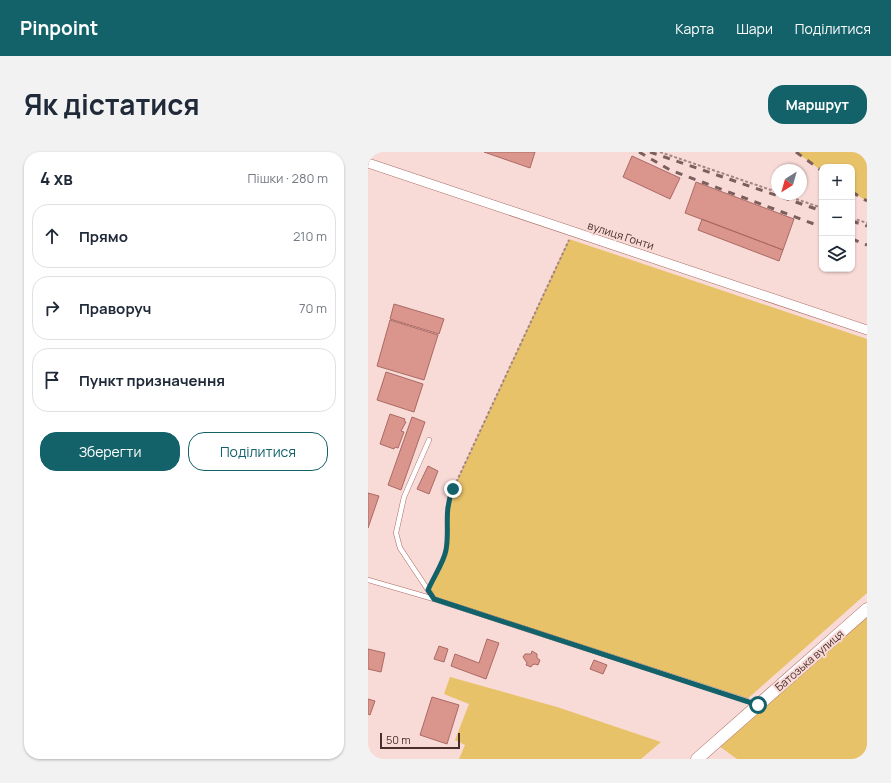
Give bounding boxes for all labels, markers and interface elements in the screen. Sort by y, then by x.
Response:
text: Pinpoint [20,15,98,41]
text: Карта [675,19,714,38]
text: Шари [736,19,773,38]
text: Поділитися [795,19,871,38]
text: Як дістатися [24,85,200,123]
button: Маршрут [768,85,867,124]
north arrow [771,164,807,200]
map controls [819,164,855,272]
button: + [819,164,855,200]
text: 4 хв [40,167,73,190]
text: Пішки · 280 m [248,169,328,187]
button: − [819,200,855,236]
street label: вулиця Гонти [586,217,656,253]
icon: ahead [41,225,63,247]
text: Прямо [79,226,128,247]
text: 210 m [293,227,327,245]
button: layers [819,236,855,272]
icon: right [41,297,63,319]
text: Праворуч [79,298,151,319]
text: 70 m [299,299,327,317]
icon: arrive [41,369,63,391]
text: Пункт призначення [79,370,225,391]
button: Зберегти [40,432,180,471]
button: Поділитися [188,432,328,471]
route end [444,480,462,498]
street label: Батозька вулиця [771,626,847,694]
route start [749,696,767,714]
scale bar [380,731,460,750]
text: 50 m [386,732,411,747]

